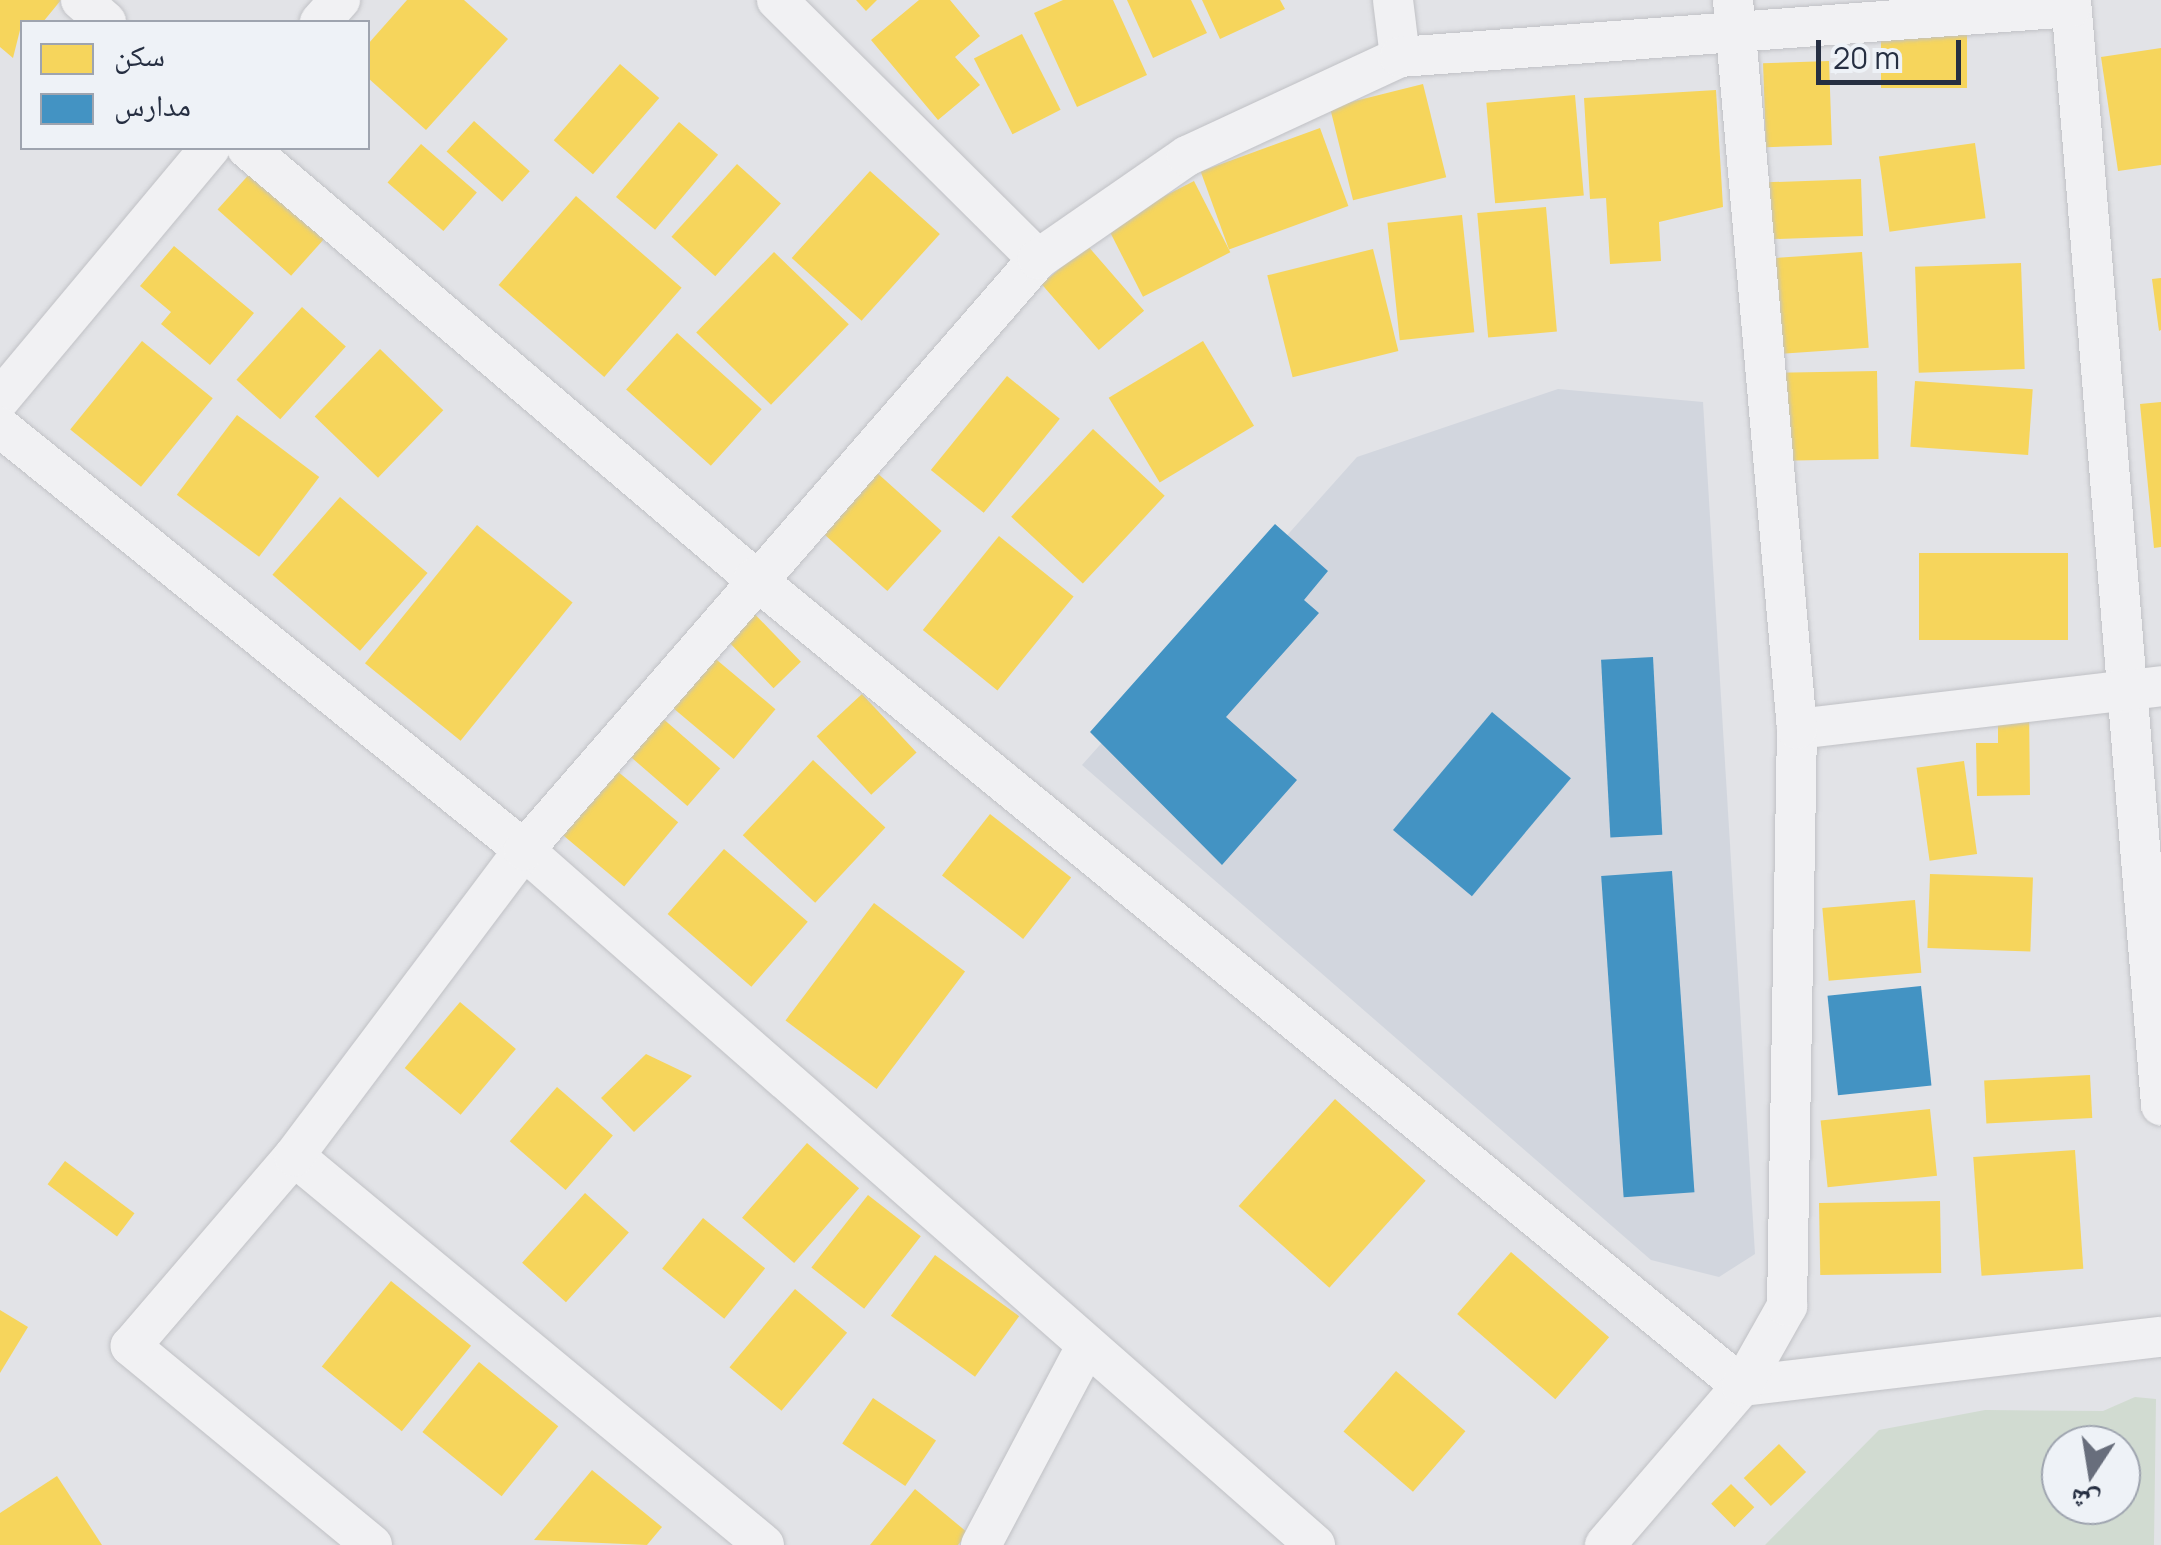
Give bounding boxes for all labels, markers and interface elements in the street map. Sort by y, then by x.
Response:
legend [20,20,370,150]
scale bar [1821,20,1966,82]
text: سكن [114,34,165,75]
text: 20 m [1833,37,1900,78]
text: مدارس [114,84,191,125]
north arrow [2041,1425,2141,1525]
text: ش [2067,1481,2104,1524]

